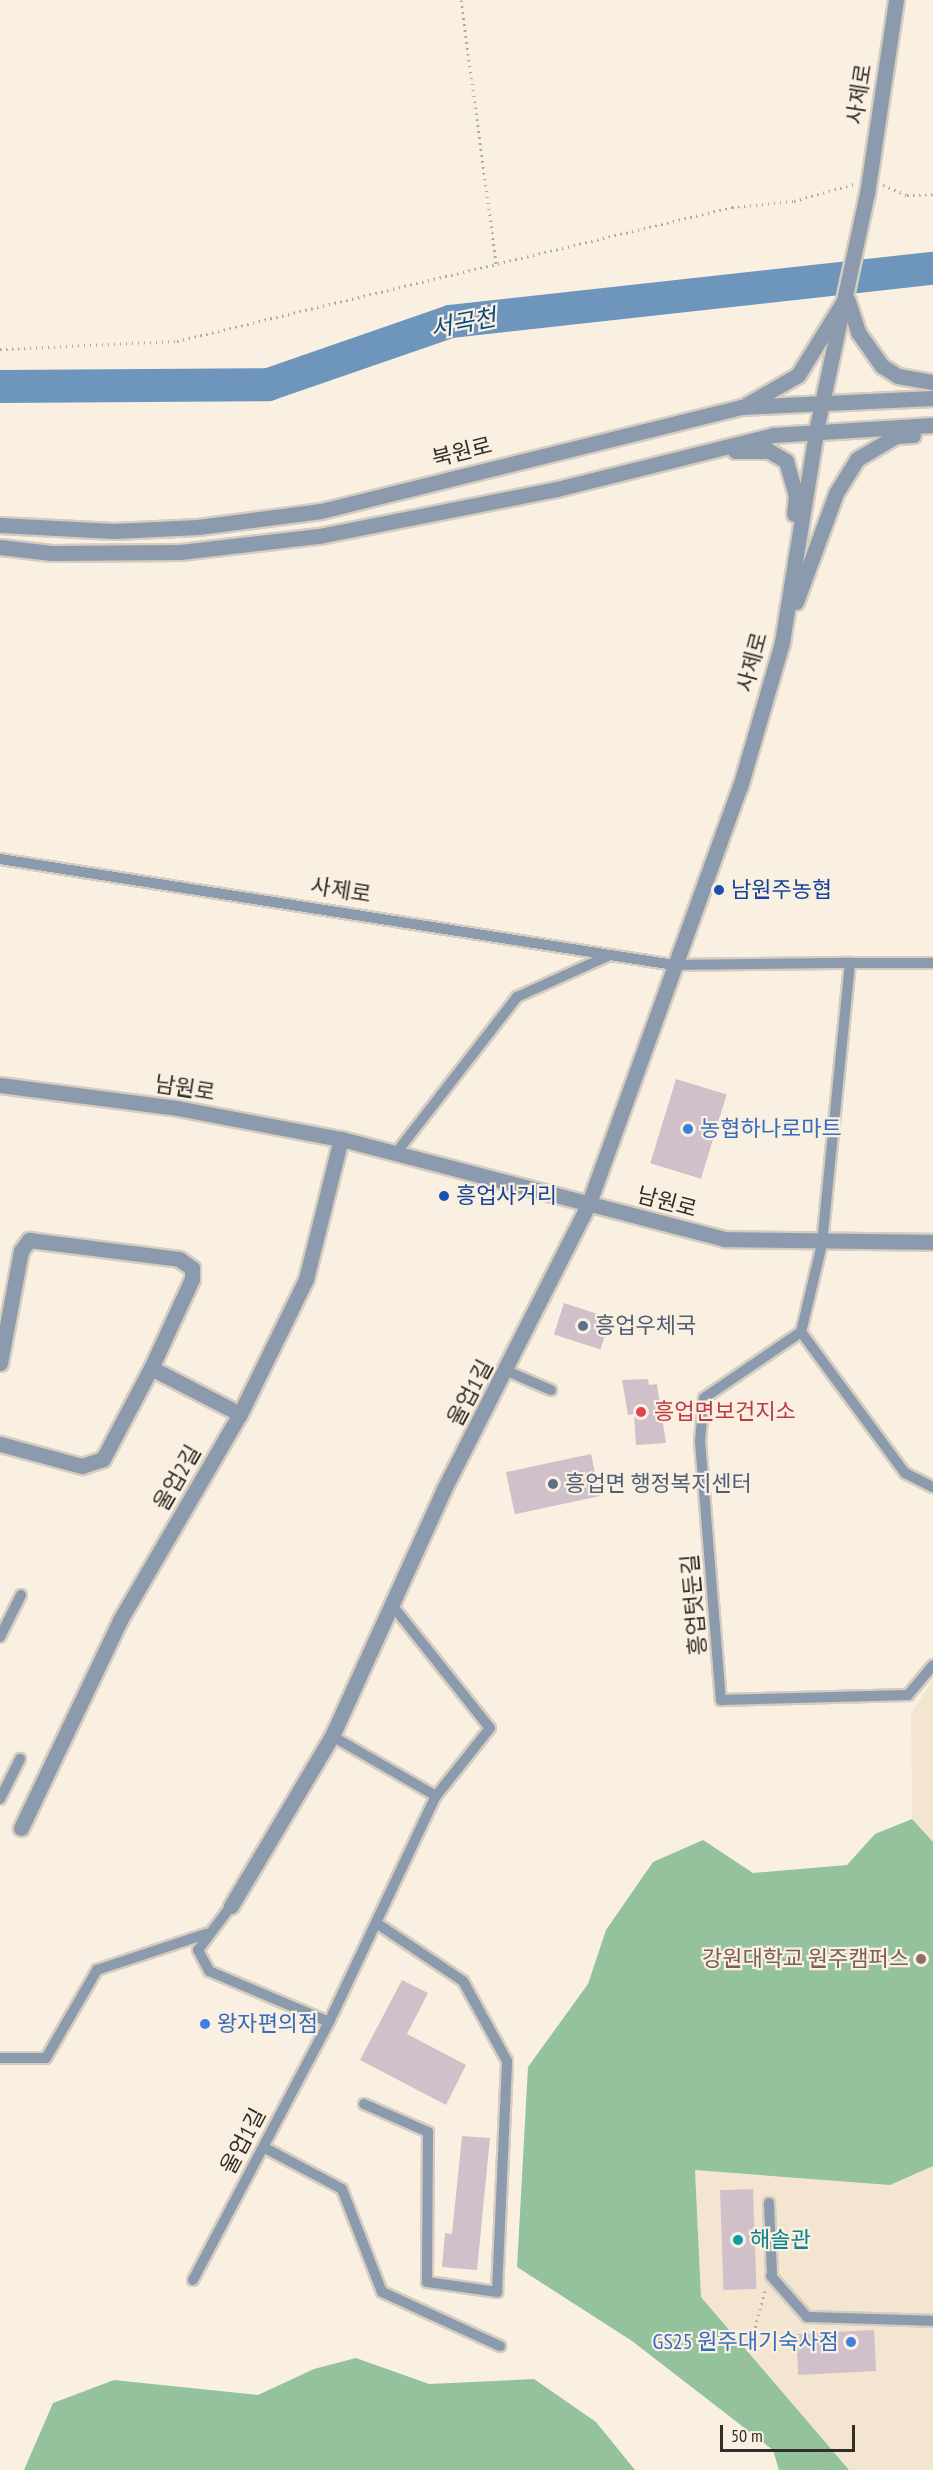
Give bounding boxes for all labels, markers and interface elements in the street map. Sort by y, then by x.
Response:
street label: 사제로 [841,62,877,126]
water label: 서곡천 [428,303,498,343]
street label: 북원로 [429,432,495,472]
street label: 사제로 [731,629,773,695]
street label: 사제로 [309,872,373,908]
place label: 남원주농협 [731,877,832,903]
marker: 남원주농협 [712,883,726,897]
street label: 남원로 [153,1070,217,1106]
place label: 농협하나로마트 [700,1116,842,1142]
marker: 농협하나로마트 [681,1122,695,1136]
street label: 남원로 [634,1181,700,1223]
place label: 흥업사거리 [456,1183,557,1209]
marker: 흥업사거리 [437,1189,451,1203]
place label: 흥업우체국 [595,1313,696,1339]
marker: 흥업우체국 [576,1319,590,1333]
street label: 울업1길 [442,1356,498,1430]
place label: 흥업면보건지소 [654,1399,796,1425]
marker: 흥업면보건지소 [632,1403,650,1421]
street label: 울업2길 [148,1441,206,1515]
place label: 흥업면 행정복지센터 [565,1471,752,1497]
marker: 흥업면 행정복지센터 [546,1477,560,1491]
street label: 흥업텃둔길 [676,1553,712,1657]
place label: 강원대학교 원주캠퍼스 [702,1946,909,1972]
marker: 강원대학교 원주캠퍼스 [914,1952,928,1966]
place label: 왕자편의점 [217,2011,318,2037]
marker: 왕자편의점 [198,2017,212,2031]
street label: 울업1길 [215,2104,271,2178]
place label: 해솔관 [750,2227,811,2253]
marker: 해솔관 [731,2233,745,2247]
place label: GS25 원주대기숙사점 [653,2329,839,2355]
marker: GS25 원주대기숙사점 [844,2335,858,2349]
scale bar [723,2413,858,2451]
text: 50 m [731,2424,763,2447]

